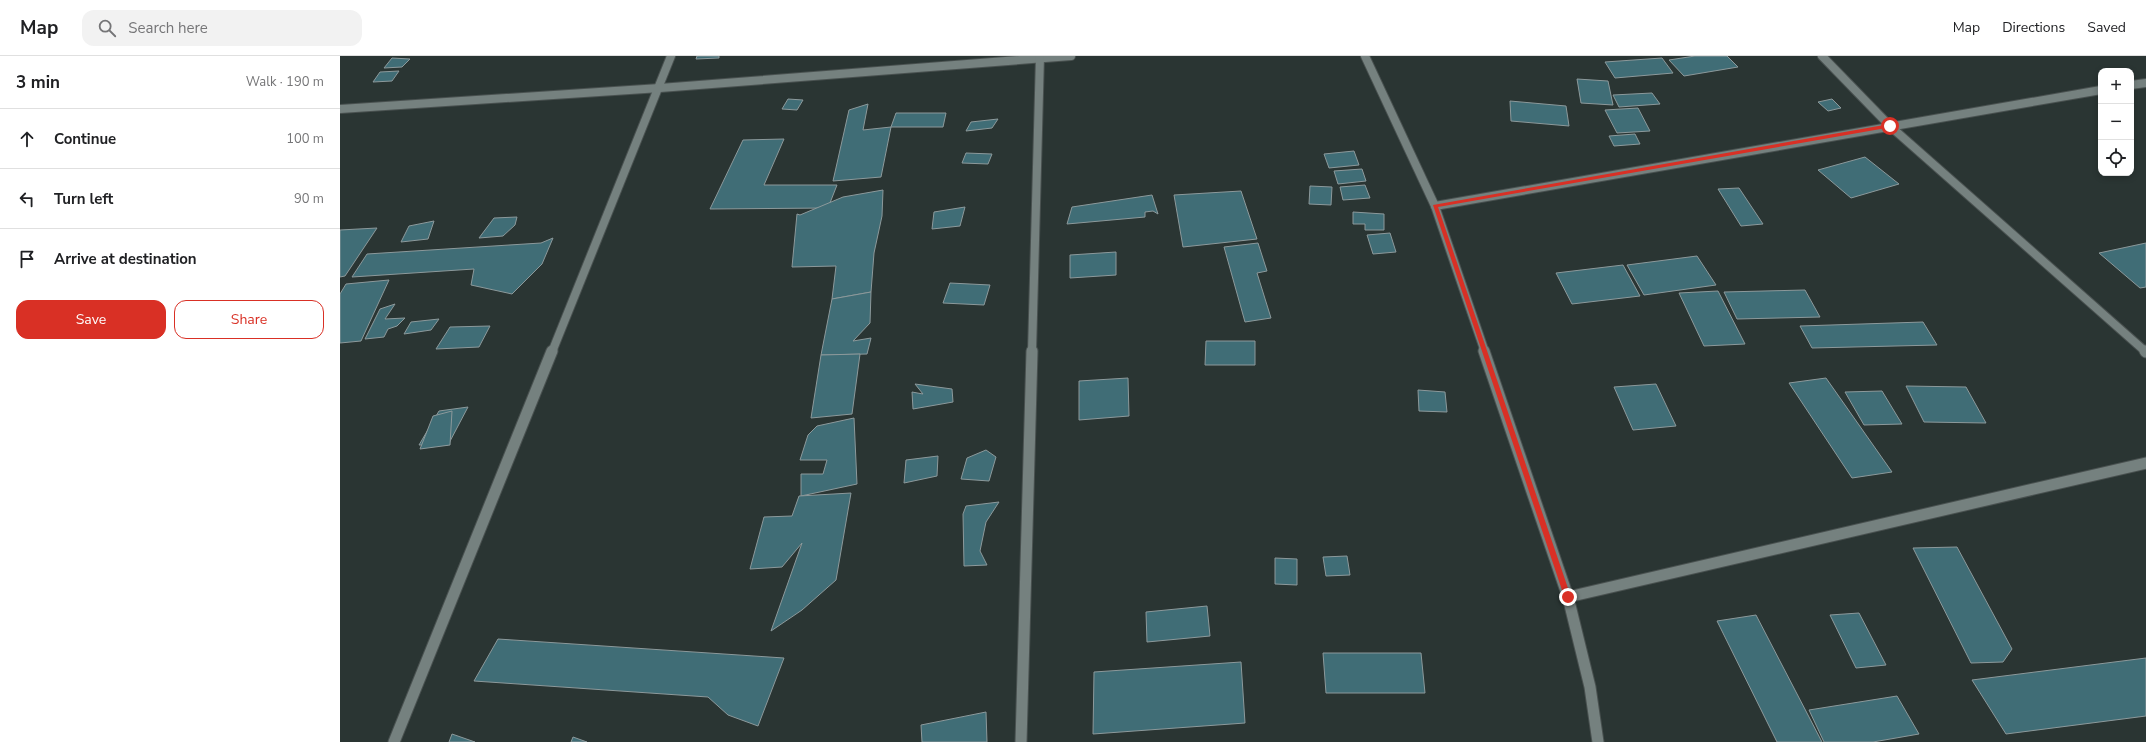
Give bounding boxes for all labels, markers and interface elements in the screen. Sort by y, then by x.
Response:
search box [82,10,362,46]
text: Map [20,15,58,41]
icon: search [96,17,118,39]
text: Search here [128,18,208,38]
text: Map [1953,18,1980,37]
text: Directions [2002,18,2065,37]
text: Saved [2087,18,2126,37]
map controls [2098,68,2134,176]
button: + [2098,68,2134,104]
text: 3 min [16,71,60,94]
text: Walk · 190 m [246,73,324,91]
button: − [2098,104,2134,140]
route start [1881,117,1899,135]
icon: ahead [16,128,38,150]
text: Continue [54,129,116,149]
text: 100 m [286,130,324,148]
button: locate [2098,140,2134,176]
icon: left [16,188,38,210]
text: Turn left [54,189,113,209]
text: 90 m [294,190,324,208]
icon: arrive [16,248,38,270]
text: Arrive at destination [54,249,197,269]
button: Save [16,300,166,339]
button: Share [174,300,324,339]
route end [1559,588,1577,606]

